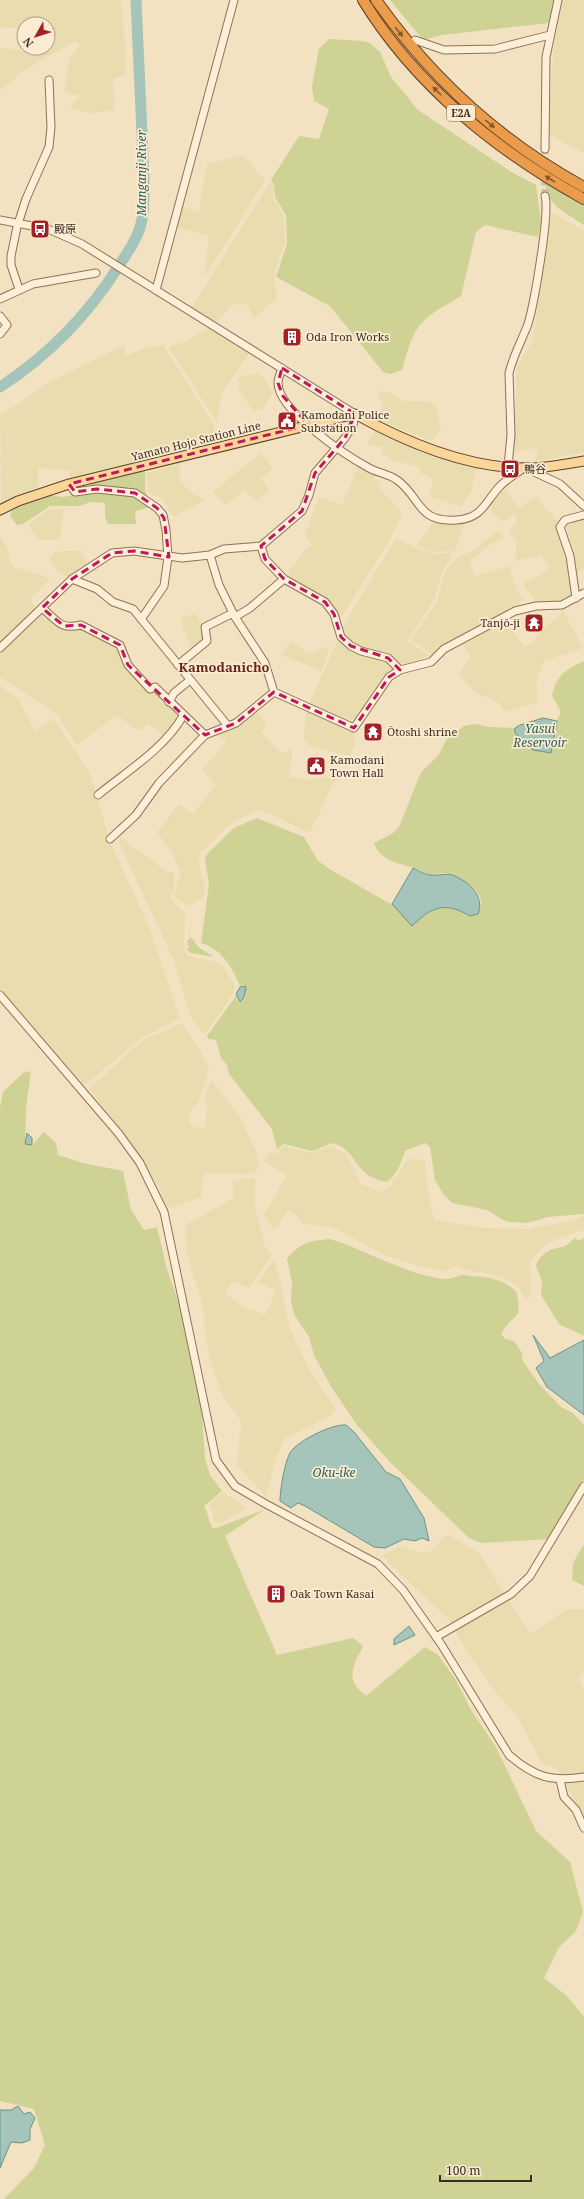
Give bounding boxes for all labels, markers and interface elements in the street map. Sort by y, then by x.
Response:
north arrow [16,16,56,56]
one-way arrow [394,26,403,37]
text: N [19,34,36,51]
one-way arrow [432,86,442,96]
road number: E2A [447,105,475,121]
one-way arrow [484,120,495,128]
water label: Manganji River [133,130,150,217]
one-way arrow [545,175,555,183]
bus stop icon: 殿原 [29,218,51,240]
place label: 殿原 [54,221,76,236]
building icon: Oda Iron Works [281,326,303,348]
place label: Oda Iron Works [306,329,389,344]
place label: Kamodani Police Substation [301,407,389,435]
public building icon: Kamodani Police Substation [276,410,298,432]
street label: Yamato Hojo Station Line [129,417,262,464]
bus stop icon: 鴨谷 [499,458,521,480]
place label: 鴨谷 [524,461,546,476]
temple icon: Tanjō-ji [523,612,545,634]
place label: Tanjō-ji [480,615,520,630]
district label: Kamodanicho [178,658,270,676]
water label: Yasui Reservoir [512,720,567,751]
temple icon: Ōtoshi shrine [362,721,384,743]
place label: Ōtoshi shrine [387,724,457,739]
place label: Kamodani Town Hall [330,752,385,780]
public building icon: Kamodani Town Hall [305,755,327,777]
water label: Oku-ike [313,1464,355,1481]
building icon: Oak Town Kasai [265,1583,287,1605]
place label: Oak Town Kasai [290,1586,375,1601]
scale bar [440,2157,531,2183]
text: 100 m [446,2162,481,2179]

